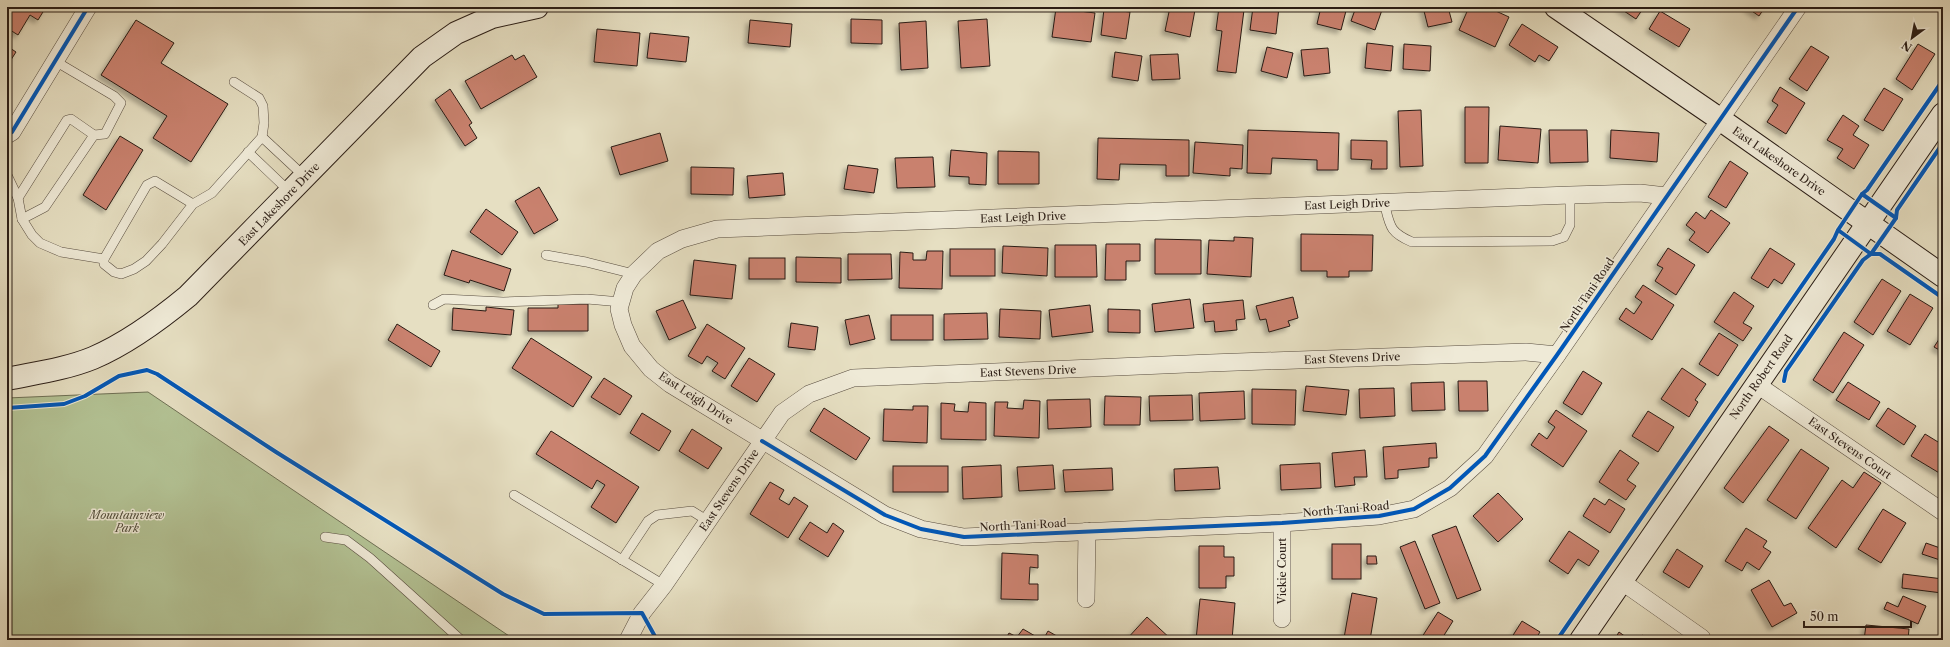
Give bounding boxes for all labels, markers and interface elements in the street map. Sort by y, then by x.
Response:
north arrow [1892,18,1932,58]
text: N [1899,38,1914,55]
street label: East Lakeshore Drive [1730,124,1828,198]
street label: East Lakeshore Drive [236,159,322,249]
street label: East Leigh Drive [1304,196,1390,212]
street label: East Leigh Drive [980,209,1066,225]
street label: North Tani Road [1557,255,1617,335]
street label: North Robert Road [1727,332,1796,422]
street label: East Stevens Drive [1304,349,1400,367]
street label: East Stevens Drive [980,362,1076,380]
street label: East Leigh Drive [656,369,736,427]
street label: East Stevens Court [1806,414,1894,482]
street label: East Stevens Drive [696,446,762,534]
street label: North Tani Road [1302,498,1390,520]
park label: Mountainview Park [88,508,165,535]
street label: North Tani Road [979,516,1067,534]
street label: Vickie Court [1275,538,1289,605]
scale bar [1804,603,1911,629]
text: 50 m [1810,609,1839,624]

